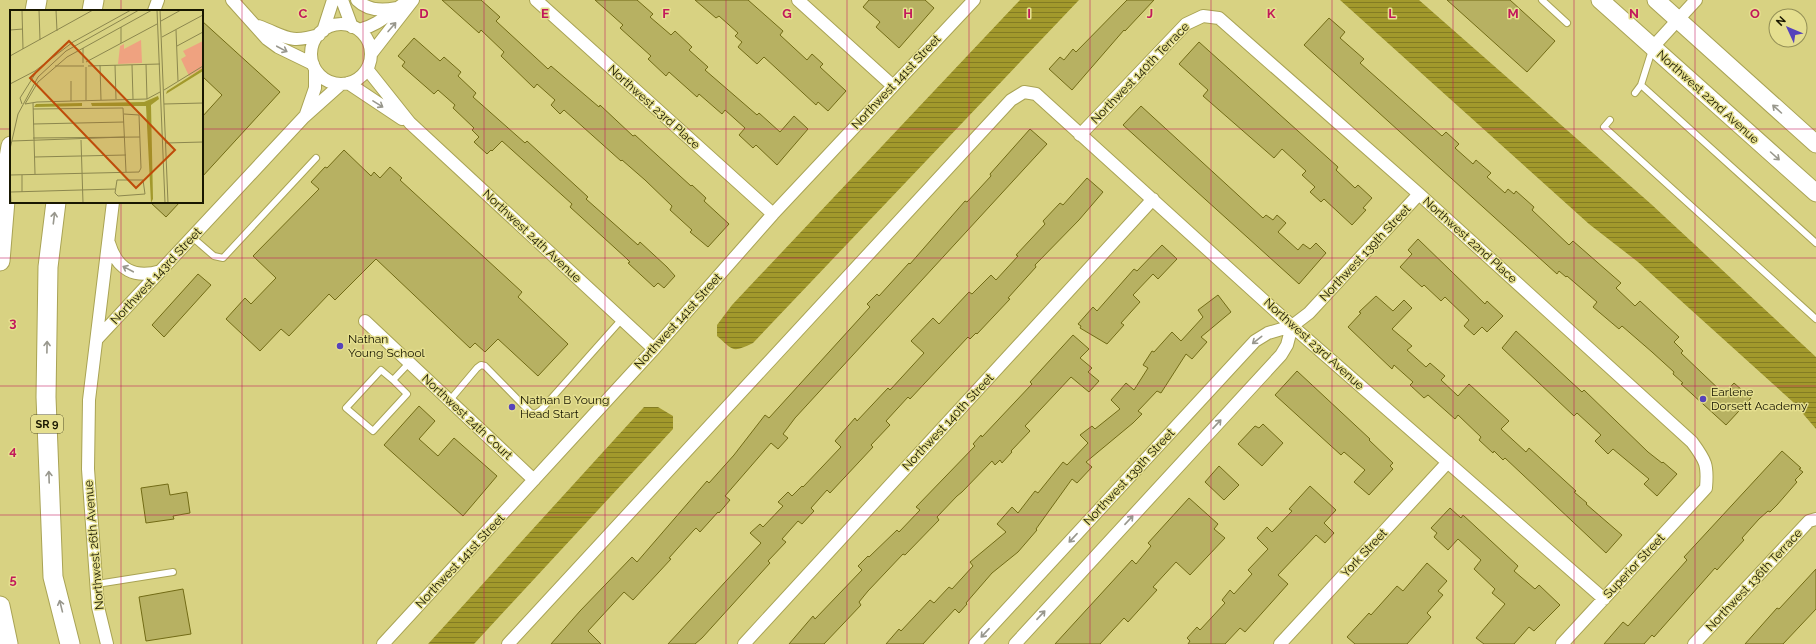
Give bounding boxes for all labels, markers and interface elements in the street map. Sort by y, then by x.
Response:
text: C [299,6,308,21]
text: D [419,6,429,21]
text: E [541,6,549,21]
text: F [662,6,670,21]
text: G [782,6,792,21]
text: H [903,6,913,21]
text: I [1027,6,1031,21]
text: J [1147,6,1153,21]
text: K [1267,6,1276,21]
text: L [1388,6,1396,21]
text: M [1507,6,1519,21]
text: N [1629,6,1639,21]
text: O [1750,6,1760,21]
north arrow [1768,8,1808,48]
inset map [10,10,203,203]
text: N [1774,14,1789,29]
street label: Northwest 140th Terrace [1088,20,1192,126]
one-way arrow [388,22,397,33]
street label: Northwest 141st Street [849,32,943,132]
one-way arrow [276,46,288,53]
street label: Northwest 22nd Avenue [1654,47,1762,147]
street label: Northwest 23rd Place [605,62,703,152]
one-way arrow [372,100,383,108]
one-way arrow [1772,105,1782,114]
one-way arrow [1770,152,1780,161]
street label: Northwest 24th Avenue [480,187,584,285]
street label: Northwest 22nd Place [1420,194,1520,286]
street label: Northwest 139th Street [1317,202,1413,304]
one-way arrow [50,212,58,225]
street label: Northwest 143rd Street [108,225,204,327]
one-way arrow [122,265,134,272]
street label: Northwest 141st Street [631,270,725,372]
street label: Northwest 23rd Avenue [1261,295,1367,393]
text: 3 [9,315,17,330]
place label: Nathan Young School [348,332,426,360]
one-way arrow [1251,336,1262,344]
one-way arrow [43,341,50,354]
marker: Nathan Young School [335,341,345,351]
street label: Northwest 24th Court [419,371,515,463]
street label: Northwest 140th Street [899,371,997,473]
place label: Earlene Dorsett Academy [1711,385,1808,413]
place label: Nathan B Young Head Start [520,393,609,421]
marker: Earlene Dorsett Academy [1698,394,1708,404]
marker: Nathan B Young Head Start [507,402,517,412]
road number: SR 9 [31,415,63,433]
one-way arrow [1212,419,1222,429]
street label: Northwest 139th Street [1081,426,1177,528]
text: 4 [9,443,17,458]
one-way arrow [45,471,53,484]
street label: Northwest 26th Avenue [81,480,107,610]
street label: Northwest 141st Street [413,511,507,611]
one-way arrow [1124,515,1134,525]
street label: York Street [1338,526,1390,580]
street label: Northwest 136th Terrace [1703,526,1805,634]
street label: Superior Street [1601,531,1667,601]
one-way arrow [1069,532,1078,542]
text: 5 [9,572,17,587]
one-way arrow [56,600,64,613]
one-way arrow [1036,610,1046,620]
one-way arrow [980,628,989,638]

